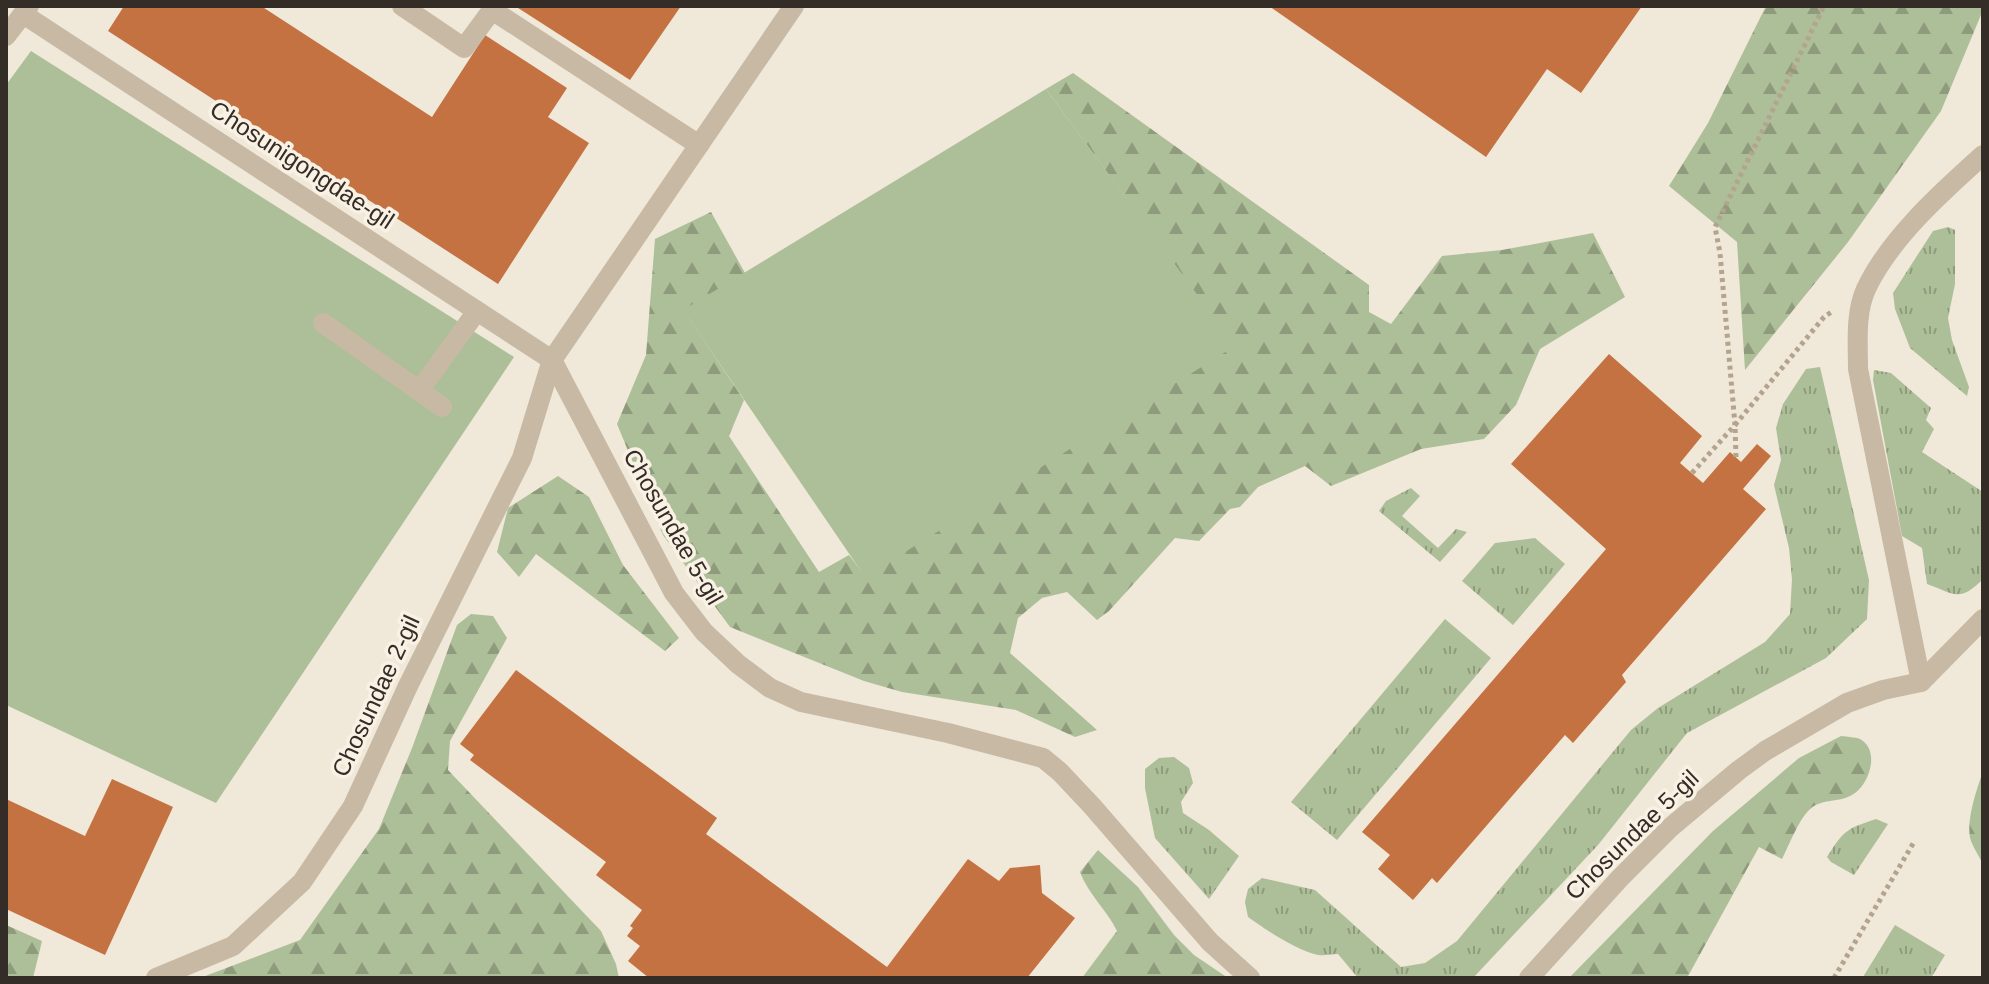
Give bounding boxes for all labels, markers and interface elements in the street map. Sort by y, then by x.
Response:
street label: Chosunigongdae-gil [205,95,399,234]
street label: Chosundae 5-gil [618,444,729,609]
street label: Chosundae 2-gil [326,611,425,781]
street label: Chosundae 5-gil [1559,764,1704,905]

